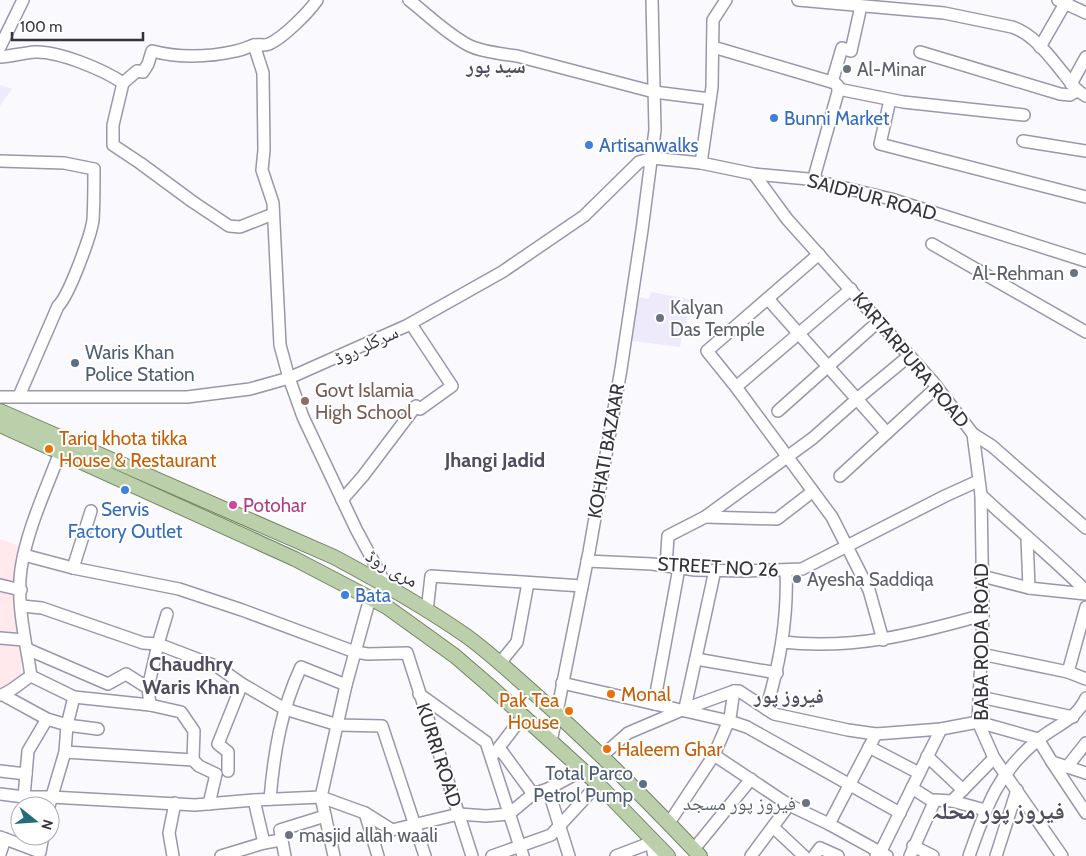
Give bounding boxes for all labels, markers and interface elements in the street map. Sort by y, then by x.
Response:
scale bar [12,10,144,42]
text: 100 m [20,18,62,36]
district label: سید پور [465,54,526,78]
place label: Al-Minar [857,58,926,81]
marker: Al-Minar [841,63,853,75]
place label: Bunni Market [784,107,890,130]
marker: Bunni Market [768,112,780,124]
place label: Artisanwalks [599,134,698,157]
marker: Artisanwalks [583,139,595,151]
street label: SAIDPUR ROAD [805,169,939,225]
place label: Al-Rehman [972,262,1064,285]
marker: Al-Rehman [1068,267,1080,279]
street label: KARTARPURA ROAD [848,288,974,432]
place label: Kalyan Das Temple [670,296,765,341]
marker: Kalyan Das Temple [654,312,666,324]
street label: سرکلر روڈ [330,320,402,370]
place label: Waris Khan Police Station [85,341,195,386]
marker: Waris Khan Police Station [69,357,81,369]
place label: Govt Islamia High School [315,379,414,424]
street label: KOHATI BAZAAR [583,381,629,520]
marker: Govt Islamia High School [299,395,311,407]
place label: Tariq khota tikka House & Restaurant [59,427,217,472]
marker: Tariq khota tikka House & Restaurant [43,443,55,455]
district label: Jhangi Jadid [444,448,545,472]
marker: Servis Factory Outlet [119,484,131,496]
place label: Potohar [243,494,306,517]
place label: Servis Factory Outlet [68,498,183,543]
marker: Potohar [227,499,239,511]
street label: مری روڈ [362,544,422,592]
street label: STREET NO 26 [657,552,779,582]
street label: BABA RODA ROAD [970,563,993,721]
place label: Ayesha Saddiqa [807,568,934,591]
marker: Ayesha Saddiqa [791,573,803,585]
place label: Bata [355,584,391,607]
marker: Bata [339,589,351,601]
district label: Chaudhry Waris Khan [142,652,240,699]
place label: Monal [621,683,671,706]
district label: فیروز پور [753,684,824,708]
marker: Monal [605,688,617,700]
place label: Pak Tea House [499,689,559,734]
street label: KURRI ROAD [411,700,467,810]
marker: Pak Tea House [563,705,575,717]
place label: Haleem Ghar [617,738,722,761]
marker: Haleem Ghar [601,743,613,755]
place label: Total Parco Petrol Pump [533,762,633,807]
marker: Total Parco Petrol Pump [637,778,649,790]
place label: فیروز پور مسجد [683,792,796,815]
north arrow [10,796,60,846]
district label: فیروز پور محلہ [931,796,1065,825]
marker: فیروز پور مسجد [800,797,812,809]
text: N [37,817,57,832]
place label: masjid allah waali [299,824,438,847]
marker: masjid allah waali [283,829,295,841]

